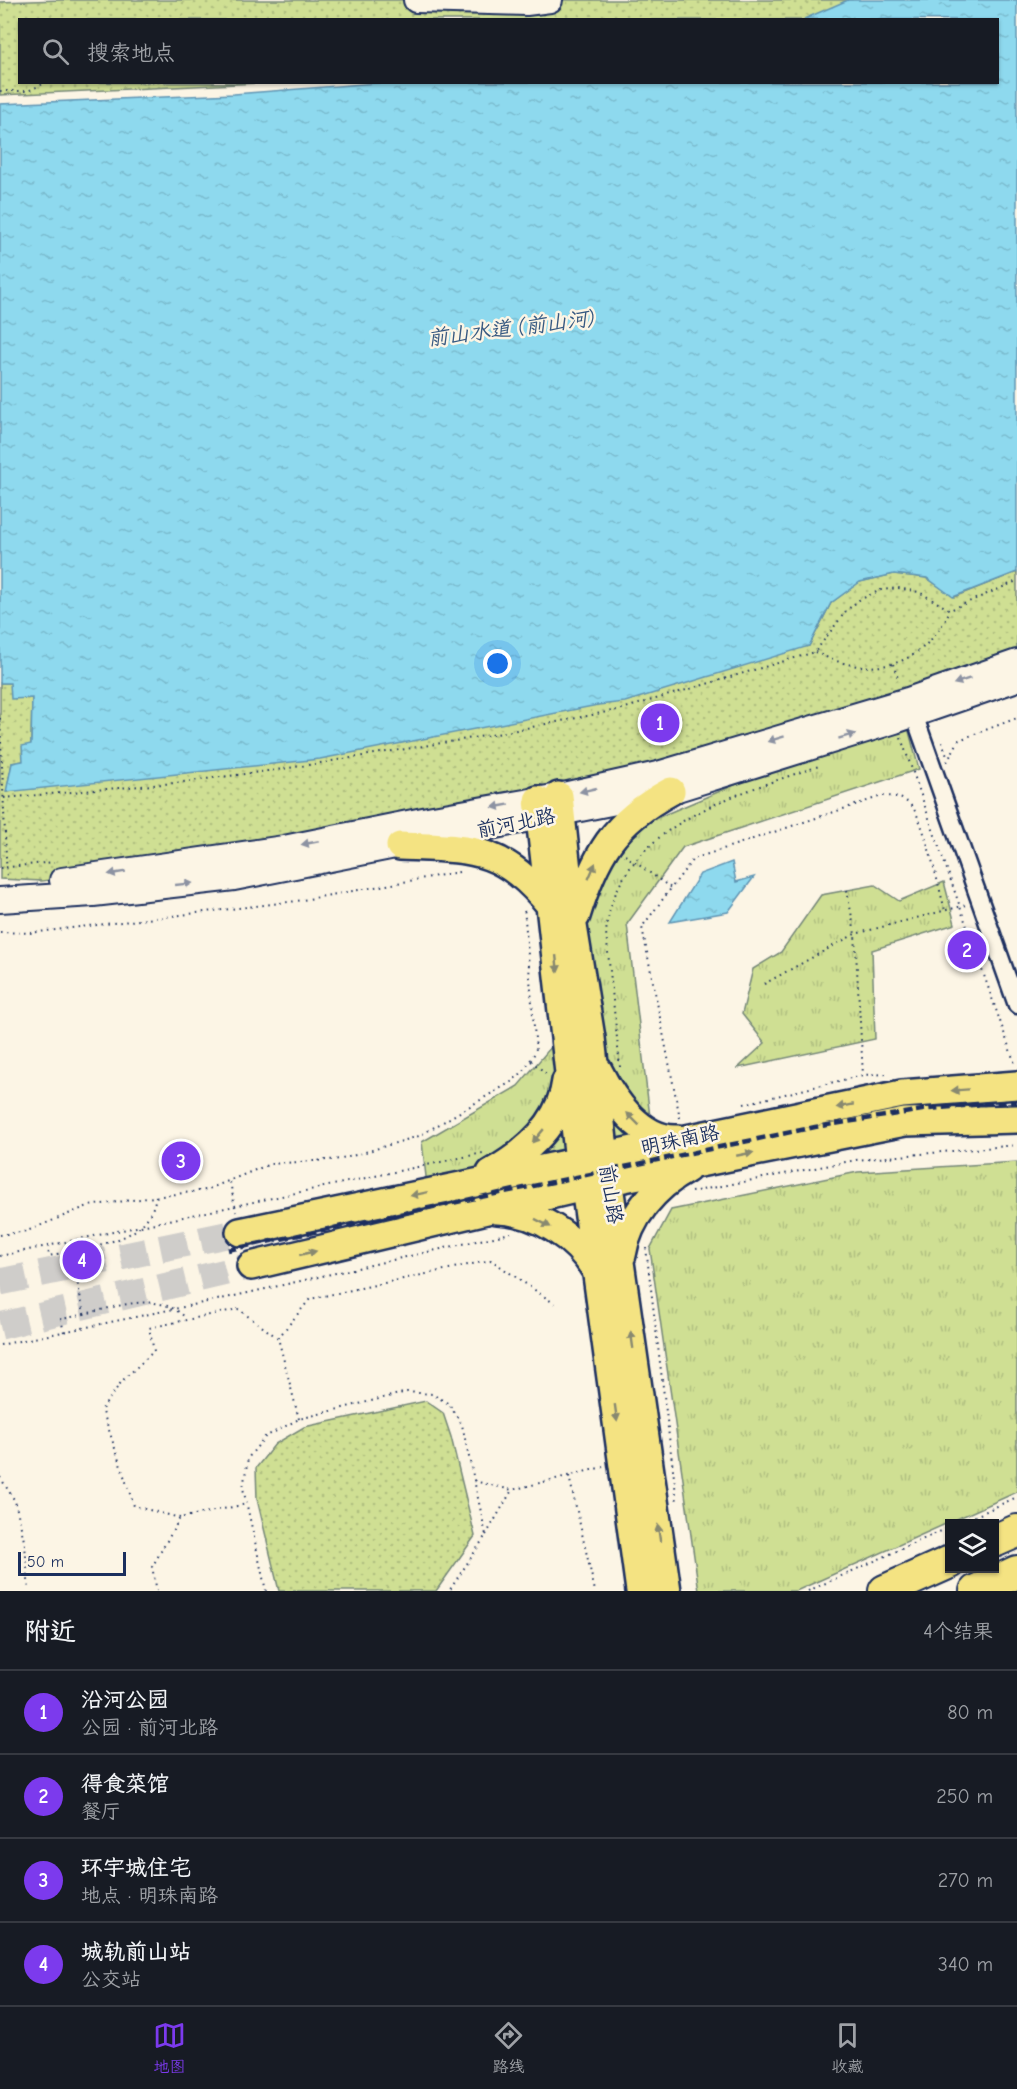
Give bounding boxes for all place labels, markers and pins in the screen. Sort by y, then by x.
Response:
pin: 1 [640,700,680,746]
pin: 2 [948,928,986,972]
pin: 3 [162,1138,201,1184]
pin: 4 [62,1238,101,1282]

